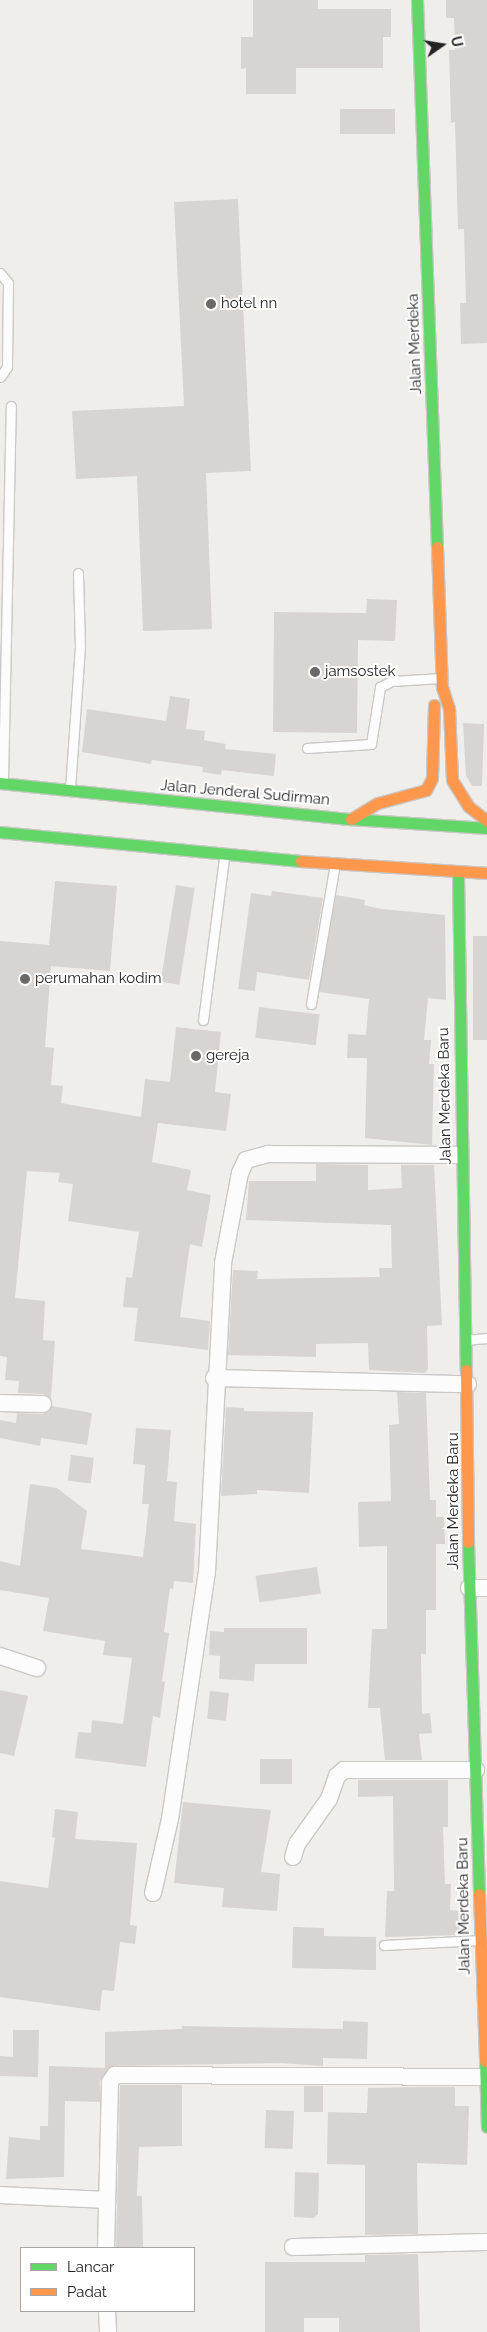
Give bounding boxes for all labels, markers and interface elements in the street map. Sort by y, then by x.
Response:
north arrow [417,20,467,70]
text: U [448,35,466,49]
street label: Jalan Merdeka [404,293,426,395]
place label: hotel nn [221,295,278,313]
marker: hotel nn [205,298,217,310]
place label: jamsostek [325,663,395,681]
marker: jamsostek [309,666,321,678]
street label: Jalan Jenderal Sudirman [159,777,331,809]
place label: perumahan kodim [35,970,162,988]
marker: perumahan kodim [19,973,31,985]
street label: Jalan Merdeka Baru [435,1027,455,1165]
place label: gereja [206,1047,249,1065]
marker: gereja [190,1050,202,1062]
street label: Jalan Merdeka Baru [445,1432,463,1570]
street label: Jalan Merdeka Baru [454,1837,474,1975]
legend [20,2247,195,2312]
text: Lancar [67,2258,114,2276]
text: Padat [67,2283,107,2301]

